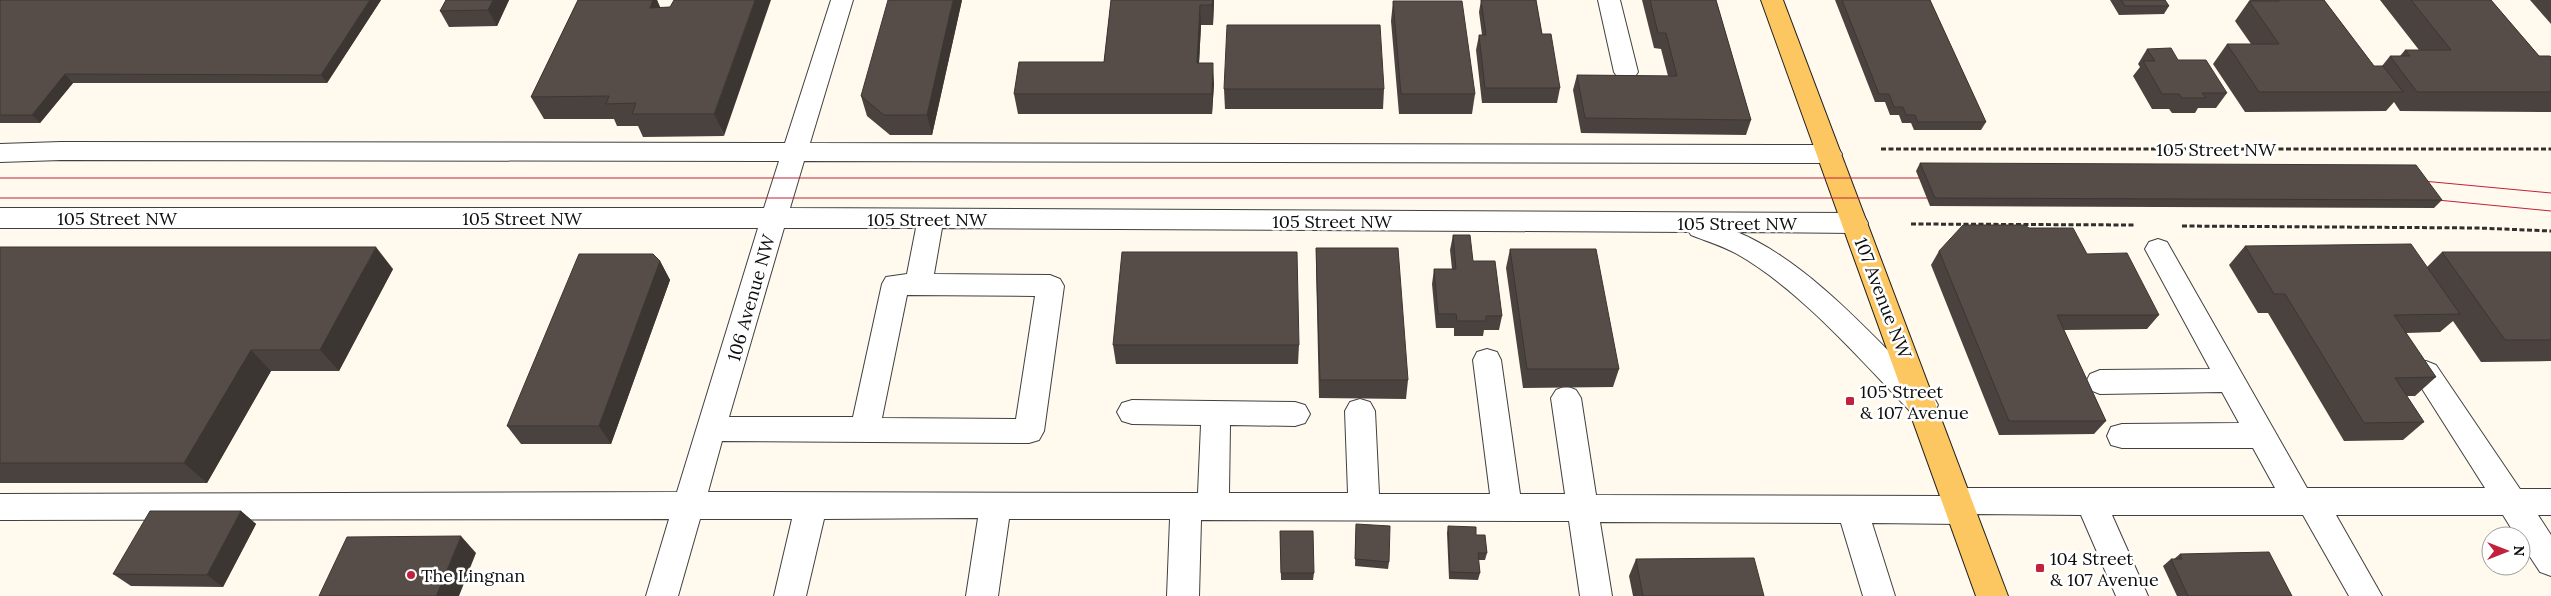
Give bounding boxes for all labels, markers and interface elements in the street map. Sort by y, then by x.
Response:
street label: 105 Street NW [2156,138,2277,161]
street label: 105 Street NW [57,207,178,230]
street label: 105 Street NW [462,207,583,230]
street label: 105 Street NW [867,208,988,231]
street label: 105 Street NW [1272,210,1393,233]
street label: 105 Street NW [1677,212,1798,235]
street label: 106 Avenue NW [722,231,780,364]
street label: 107 Avenue NW [1849,234,1917,363]
place label: 105 Street & 107 Avenue [1860,380,1969,424]
marker: 105 Street & 107 Avenue [1844,395,1856,407]
north arrow [2481,526,2531,576]
text: N [2510,546,2528,557]
place label: 104 Street & 107 Avenue [2050,547,2159,591]
marker: 104 Street & 107 Avenue [2034,562,2046,574]
place label: The Lingnan [421,564,525,587]
marker: The Lingnan [405,569,417,581]

